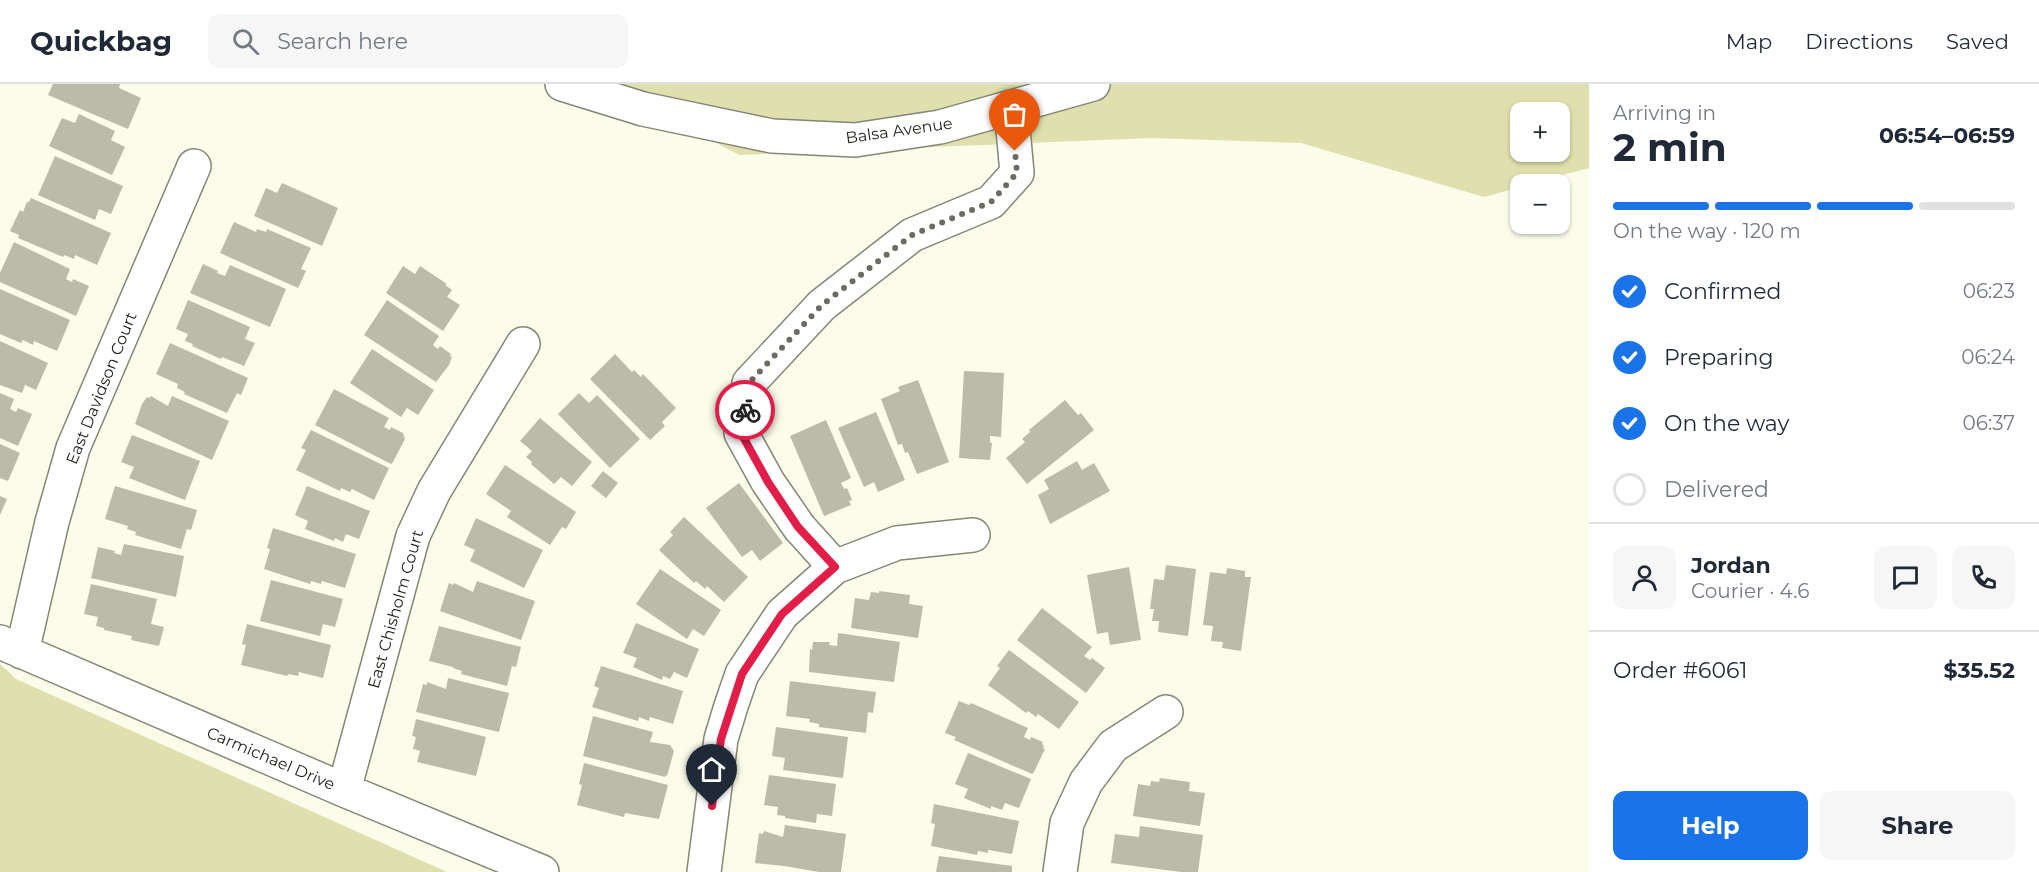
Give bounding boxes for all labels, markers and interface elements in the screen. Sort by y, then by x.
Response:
search box [208,14,628,68]
text: Quickbag [30,24,172,58]
icon: search [229,25,262,58]
text: Search here [277,28,408,55]
text: Map [1726,29,1772,54]
text: Directions [1805,29,1913,54]
text: Saved [1946,29,2009,54]
pin [989,89,1040,151]
icon: bag [998,98,1031,131]
text: Arriving in [1613,101,1716,125]
map controls [1510,102,1570,234]
button: + [1510,102,1570,162]
street label: Balsa Avenue [844,114,954,147]
text: 06:54–06:59 [1879,122,2015,149]
text: 2 min [1613,123,1727,171]
button: − [1510,174,1570,234]
text: On the way · 120 m [1613,219,1801,243]
icon: check [1613,275,1646,308]
text: Confirmed [1664,278,1781,305]
text: 06:23 [1963,279,2015,303]
street label: East Davidson Court [62,309,141,467]
icon: check [1613,341,1646,374]
text: Preparing [1664,344,1773,371]
text: 06:24 [1961,345,2015,369]
courier [715,380,775,440]
icon: bike [729,394,762,427]
icon: check [1613,407,1646,440]
text: On the way [1664,410,1789,437]
text: 06:37 [1963,411,2015,435]
text: Delivered [1664,476,1769,503]
street label: East Chisholm Court [364,527,427,691]
button: person [1613,546,1676,609]
button: chat [1874,546,1937,609]
button: phone [1952,546,2015,609]
text: Jordan [1691,552,1771,579]
text: Courier · 4.6 [1691,579,1809,603]
text: Order #6061 [1613,657,1747,684]
text: $35.52 [1943,657,2015,684]
street label: Carmichael Drive [204,723,338,794]
pin [686,744,737,806]
icon: home [695,753,728,786]
button: Help [1613,791,1808,860]
button: Share [1820,791,2015,860]

